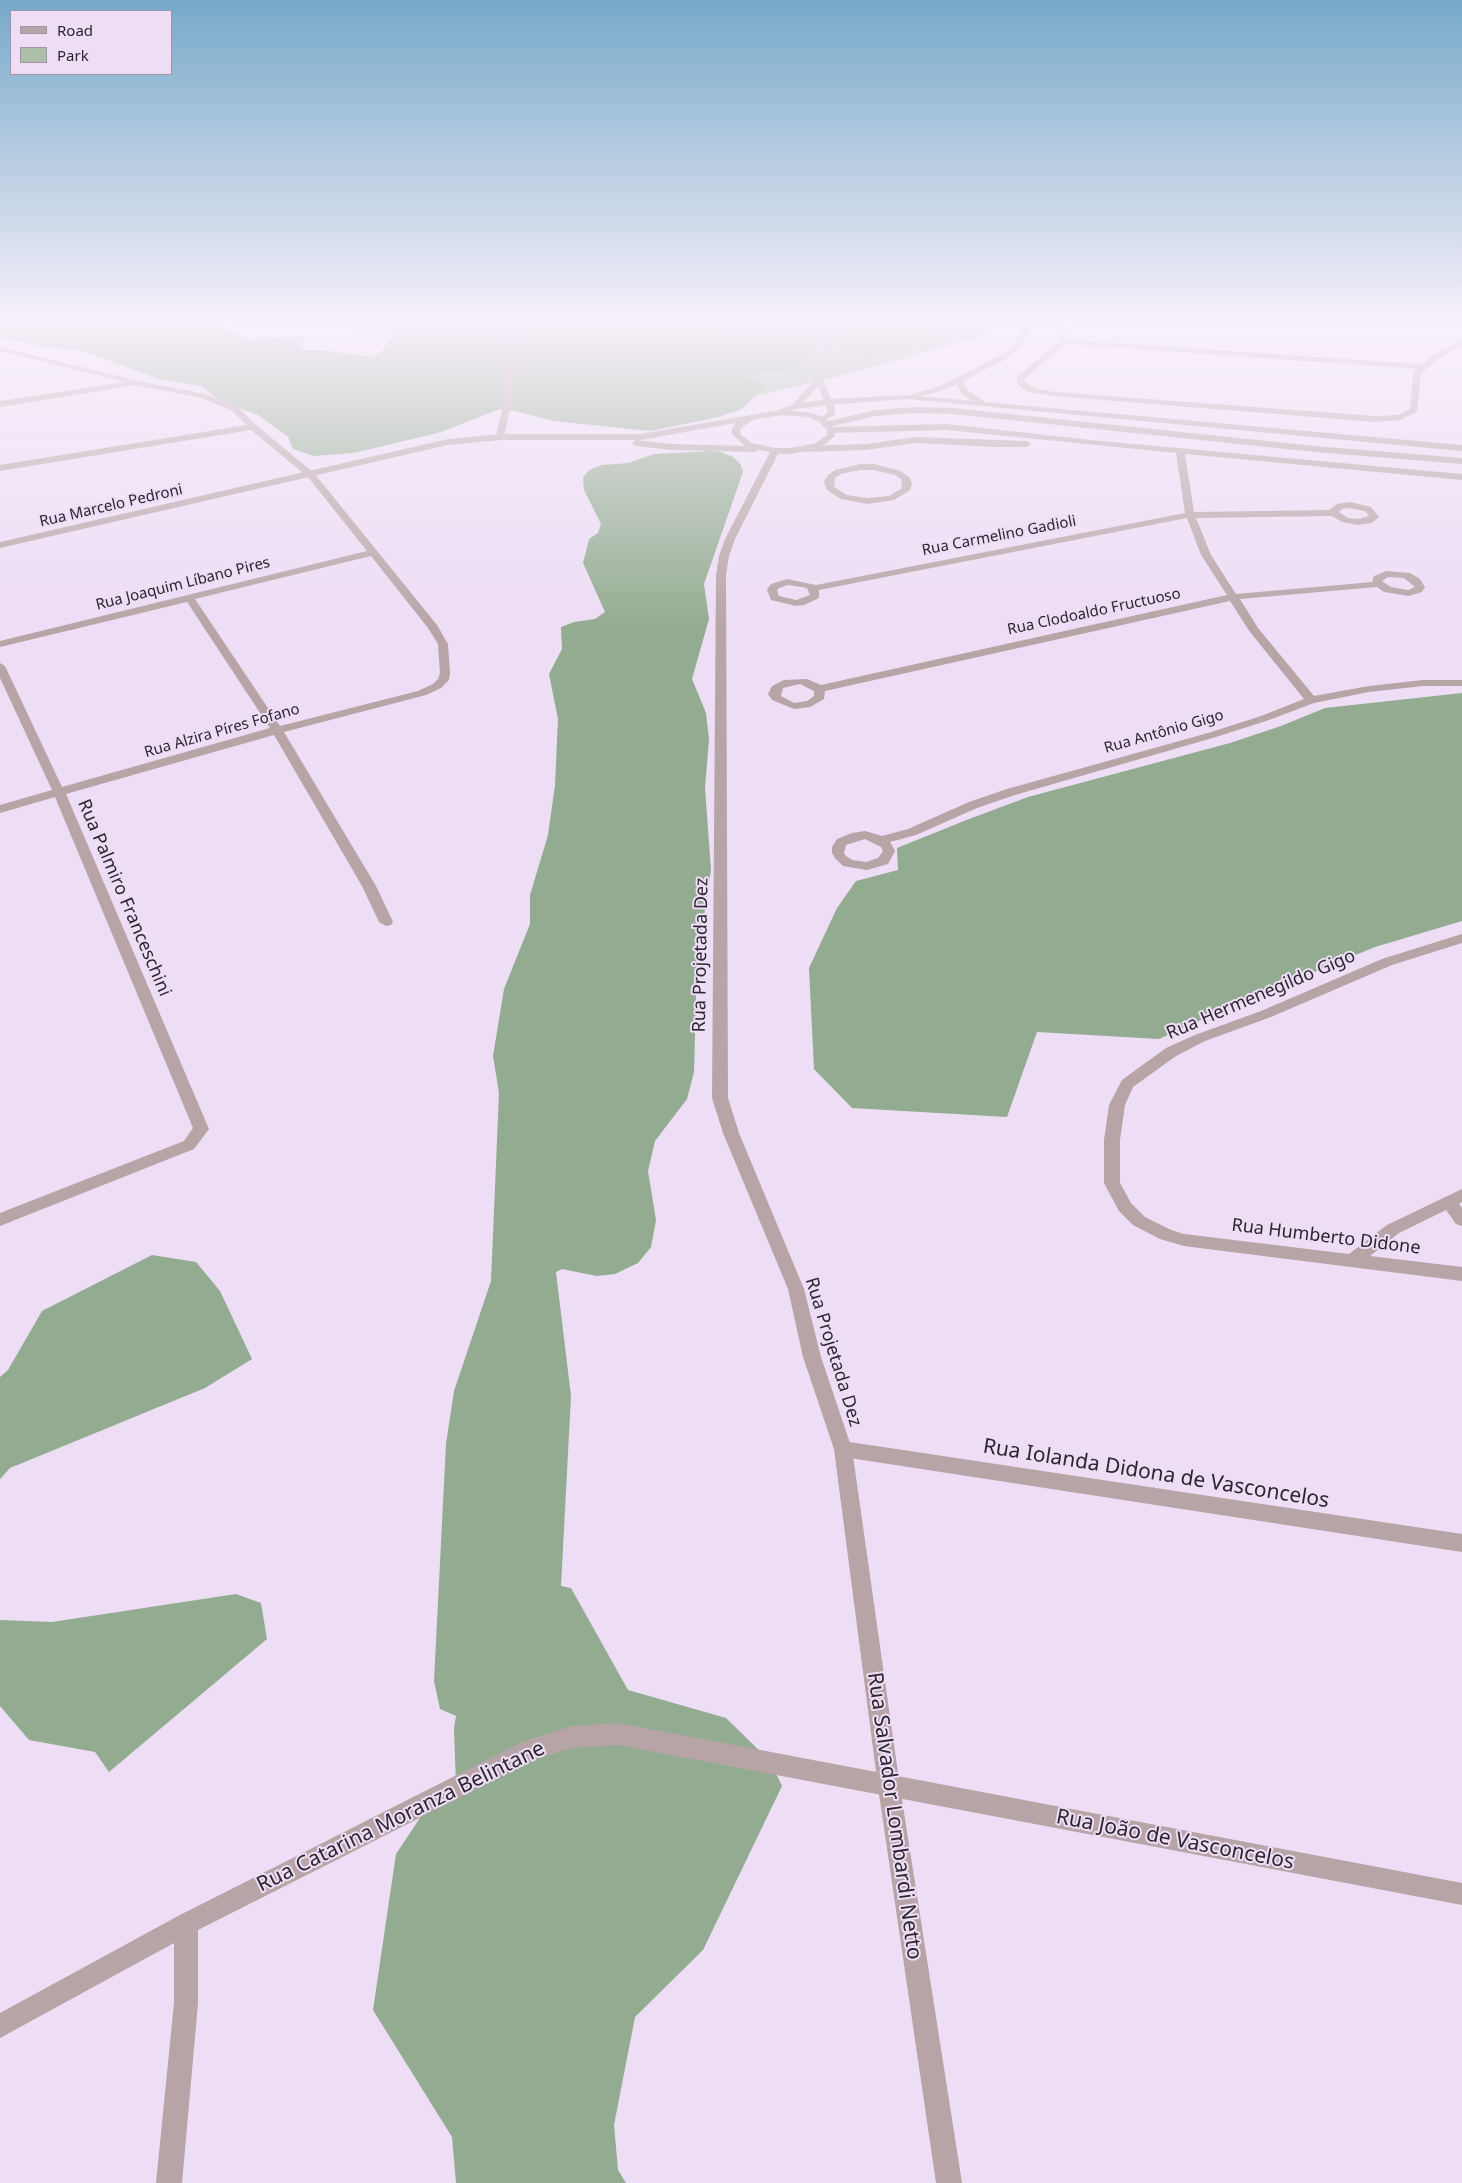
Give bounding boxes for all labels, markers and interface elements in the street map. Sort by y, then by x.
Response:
legend [10,10,172,75]
text: Road [57,20,93,40]
text: Park [57,45,89,65]
street label: Rua Marcelo Pedroni [38,481,184,531]
street label: Rua Carmelino Gadioli [920,512,1078,560]
street label: Rua Joaquim Líbano Pires [94,554,272,614]
street label: Rua Clodoaldo Fructuoso [1006,585,1182,639]
street label: Rua Alzira Píres Fofano [142,700,302,762]
street label: Rua Antônio Gigo [1102,706,1226,758]
street label: Rua Palmiro Franceschini [73,796,175,1000]
street label: Rua Projetada Dez [689,877,713,1033]
street label: Rua Hermenegildo Gigo [1163,945,1359,1045]
street label: Rua Humberto Didone [1230,1215,1422,1259]
street label: Rua Projetada Dez [800,1275,866,1429]
street label: Rua Iolanda Didona de Vasconcelos [981,1434,1331,1514]
street label: Rua Salvador Lombardi Netto [861,1671,927,1961]
street label: Rua Catarina Moranza Belintane [253,1736,549,1898]
street label: Rua João de Vasconcelos [1054,1805,1296,1875]

